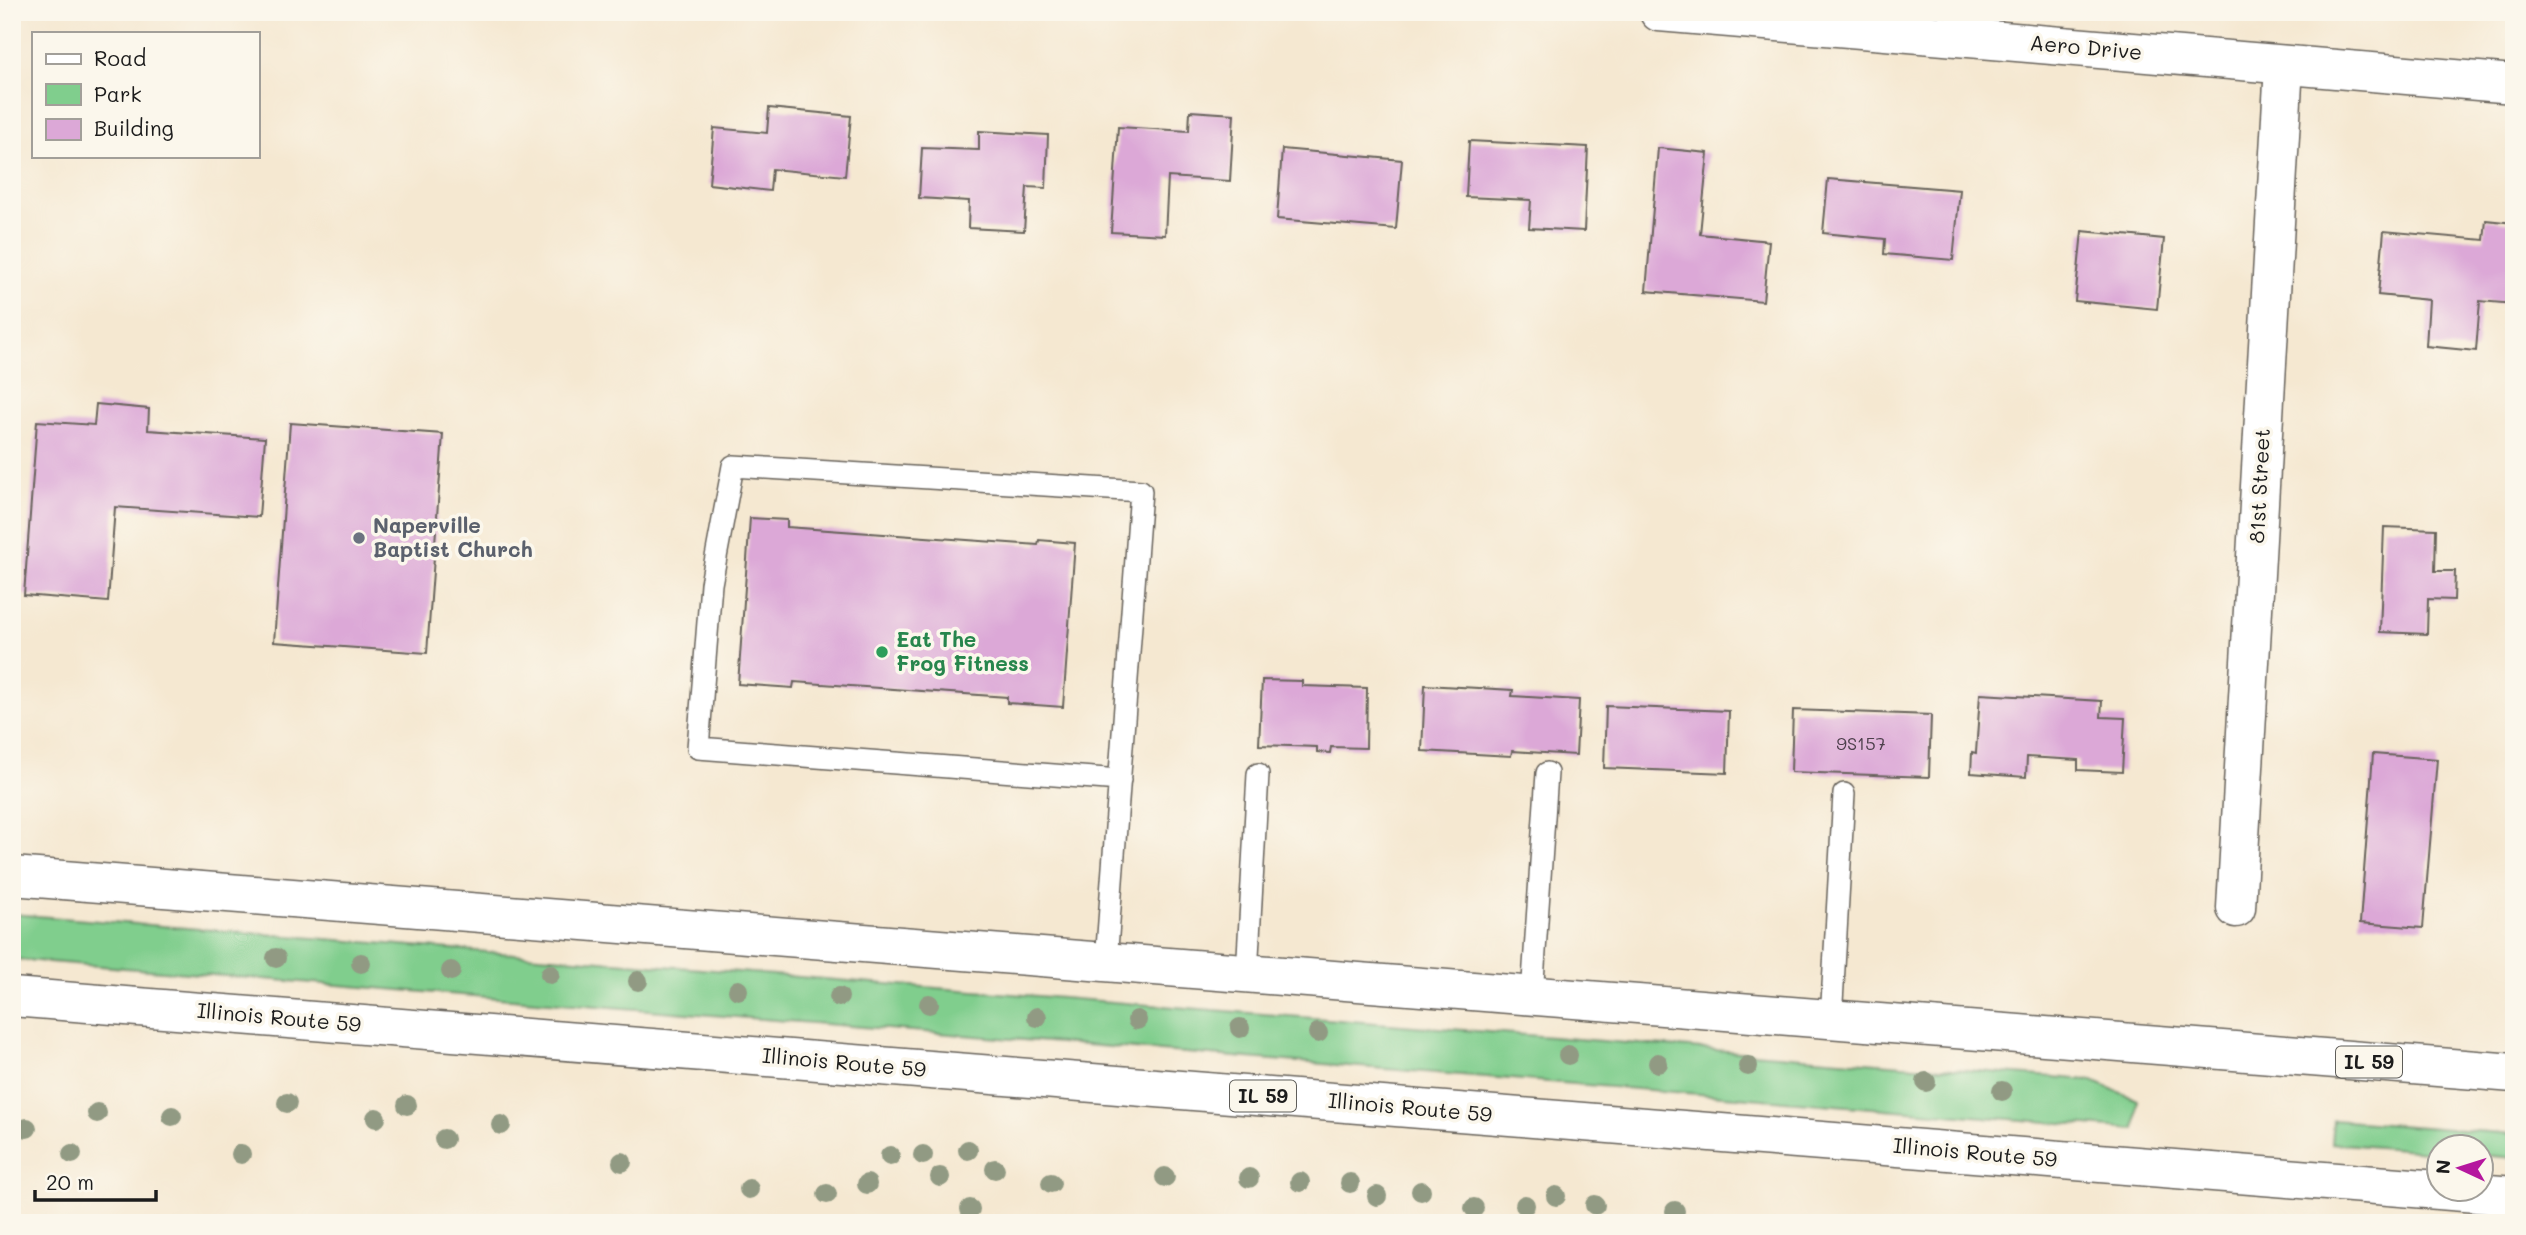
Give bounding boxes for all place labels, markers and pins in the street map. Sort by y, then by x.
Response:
place label: Naperville Baptist Church [373,511,533,562]
marker: Naperville Baptist Church [351,530,367,546]
place label: Eat The Frog Fitness [896,625,1029,676]
marker: Eat The Frog Fitness [874,644,890,660]

